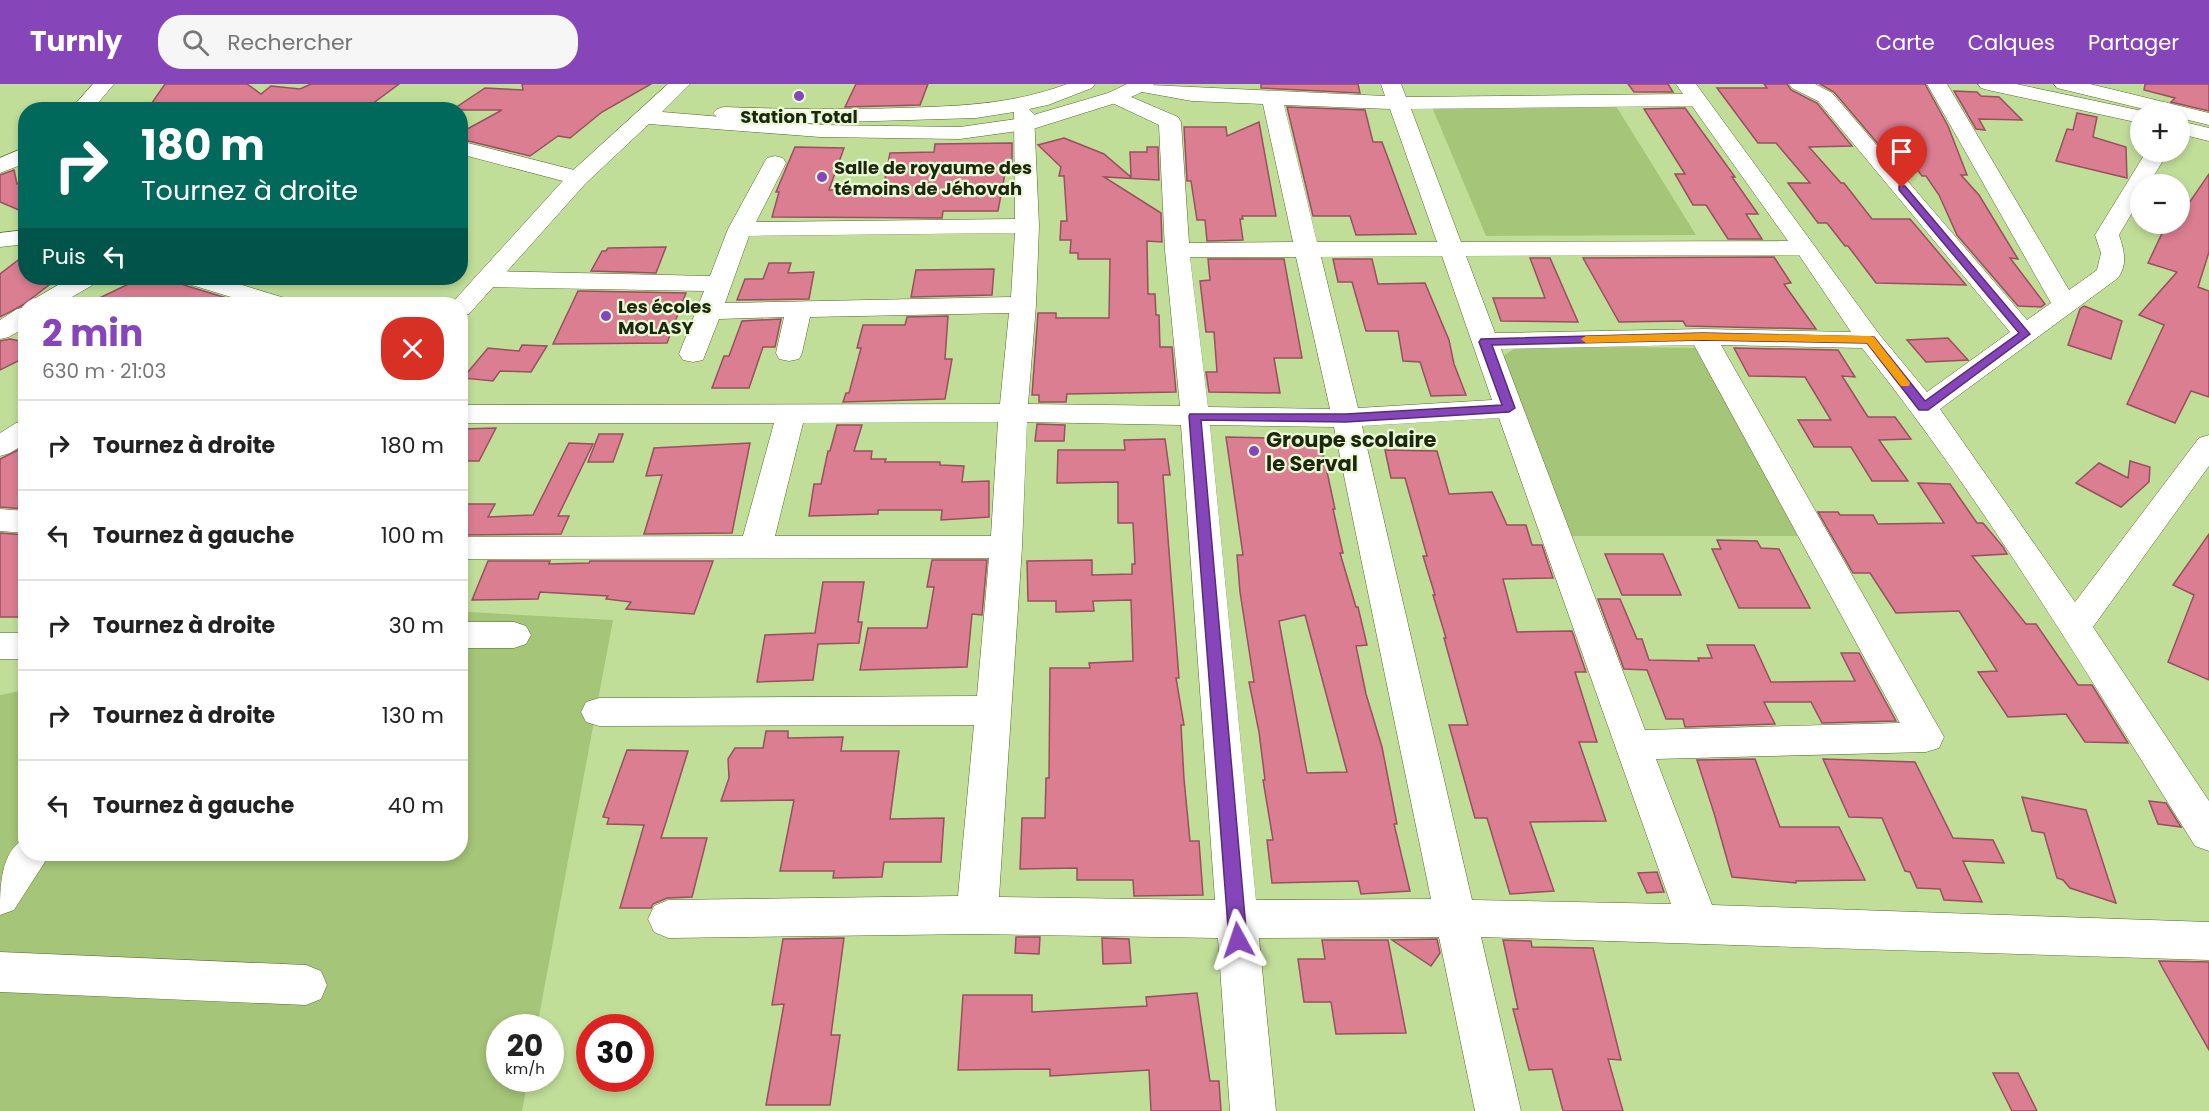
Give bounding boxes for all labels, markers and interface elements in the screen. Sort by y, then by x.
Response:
search box [158,15,578,69]
text: Turnly [30,22,122,61]
icon: search [179,26,212,59]
text: Rechercher [227,27,353,58]
text: Carte [1876,28,1935,57]
text: Calques [1968,28,2055,57]
text: Partager [2088,28,2179,57]
marker: Station Total [792,89,806,103]
map controls [2130,102,2190,234]
button: + [2130,102,2190,162]
place label: Station Total [740,104,858,129]
text: 180 m [141,116,265,175]
icon: right [42,126,120,204]
pin [1876,126,1927,188]
icon: arrive [1885,135,1918,168]
place label: Salle de royaume des témoins de Jéhovah [834,155,1032,201]
marker: Salle de royaume des témoins de Jéhovah [815,170,829,184]
text: Tournez à droite [141,172,358,209]
button: − [2130,174,2190,234]
icon: left [98,240,131,273]
text: Puis [42,241,86,272]
place label: Les écoles MOLASY [618,294,711,340]
text: 2 min [42,308,143,359]
marker: Les écoles MOLASY [599,309,613,323]
button: close [381,317,444,380]
text: 630 m · 21:03 [42,357,166,385]
place label: Groupe scolaire le Serval [1266,425,1437,478]
icon: right [42,429,75,462]
text: Tournez à droite [93,430,275,461]
text: 180 m [381,430,444,461]
marker: Groupe scolaire le Serval [1247,444,1261,458]
icon: left [42,519,75,552]
text: Tournez à gauche [93,520,294,551]
text: 100 m [381,520,444,551]
icon: right [42,609,75,642]
text: Tournez à droite [93,610,275,641]
text: 30 m [389,610,444,641]
icon: right [42,699,75,732]
text: Tournez à droite [93,700,275,731]
text: 130 m [382,700,444,731]
icon: left [42,789,75,822]
text: Tournez à gauche [93,790,294,821]
text: 40 m [388,790,444,821]
position arrow [1206,908,1270,972]
speed limit sign: 30 [576,1014,654,1092]
text: 20 [507,1024,543,1067]
text: km/h [505,1058,545,1079]

